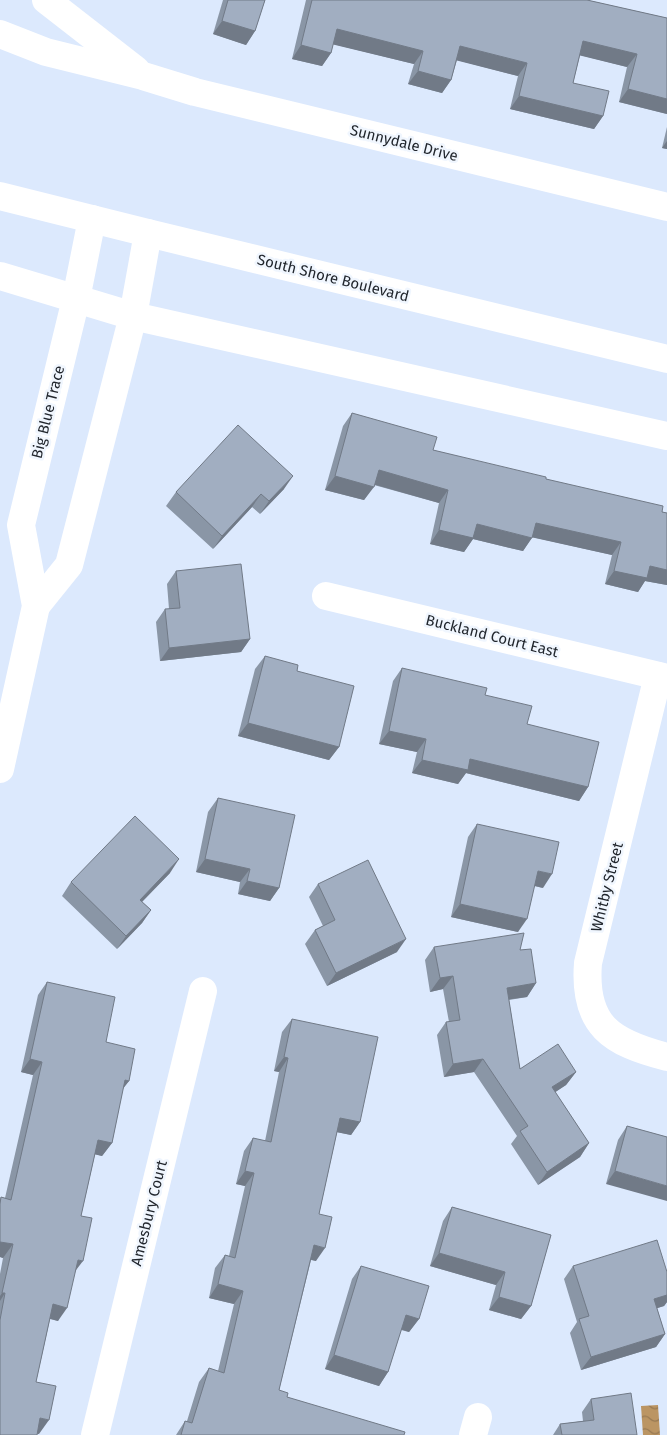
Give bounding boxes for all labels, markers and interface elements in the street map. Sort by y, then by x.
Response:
street label: Sunnydale Drive [348,121,460,165]
street label: South Shore Boulevard [255,250,411,306]
street label: Big Blue Trace [28,364,68,460]
street label: Buckland Court East [424,611,561,661]
street label: Whitby Street [587,840,627,934]
street label: Amesbury Court [127,1158,171,1268]

